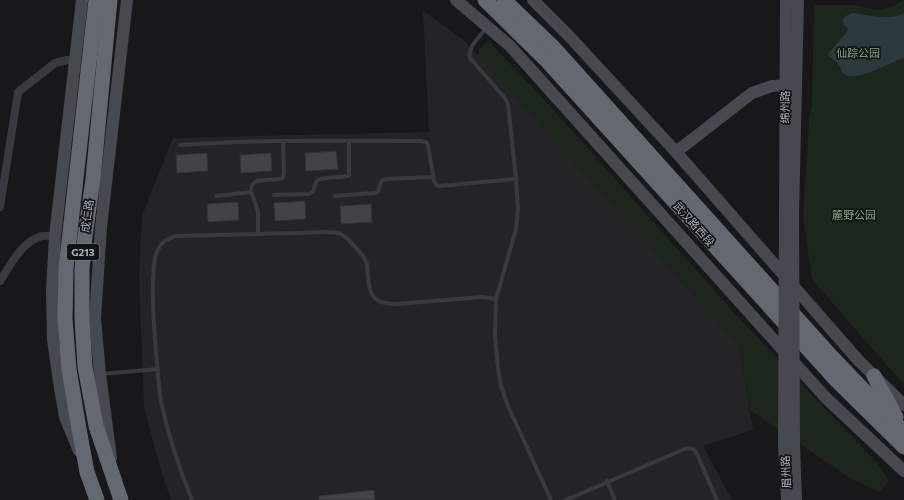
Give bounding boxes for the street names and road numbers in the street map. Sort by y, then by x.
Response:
street label: 绵州路 [778,91,791,124]
street label: 成仁路 [78,199,95,233]
street label: 武汉路西段 [671,199,718,248]
road number: G213 [67,244,99,260]
street label: 眉州路 [778,455,793,489]

